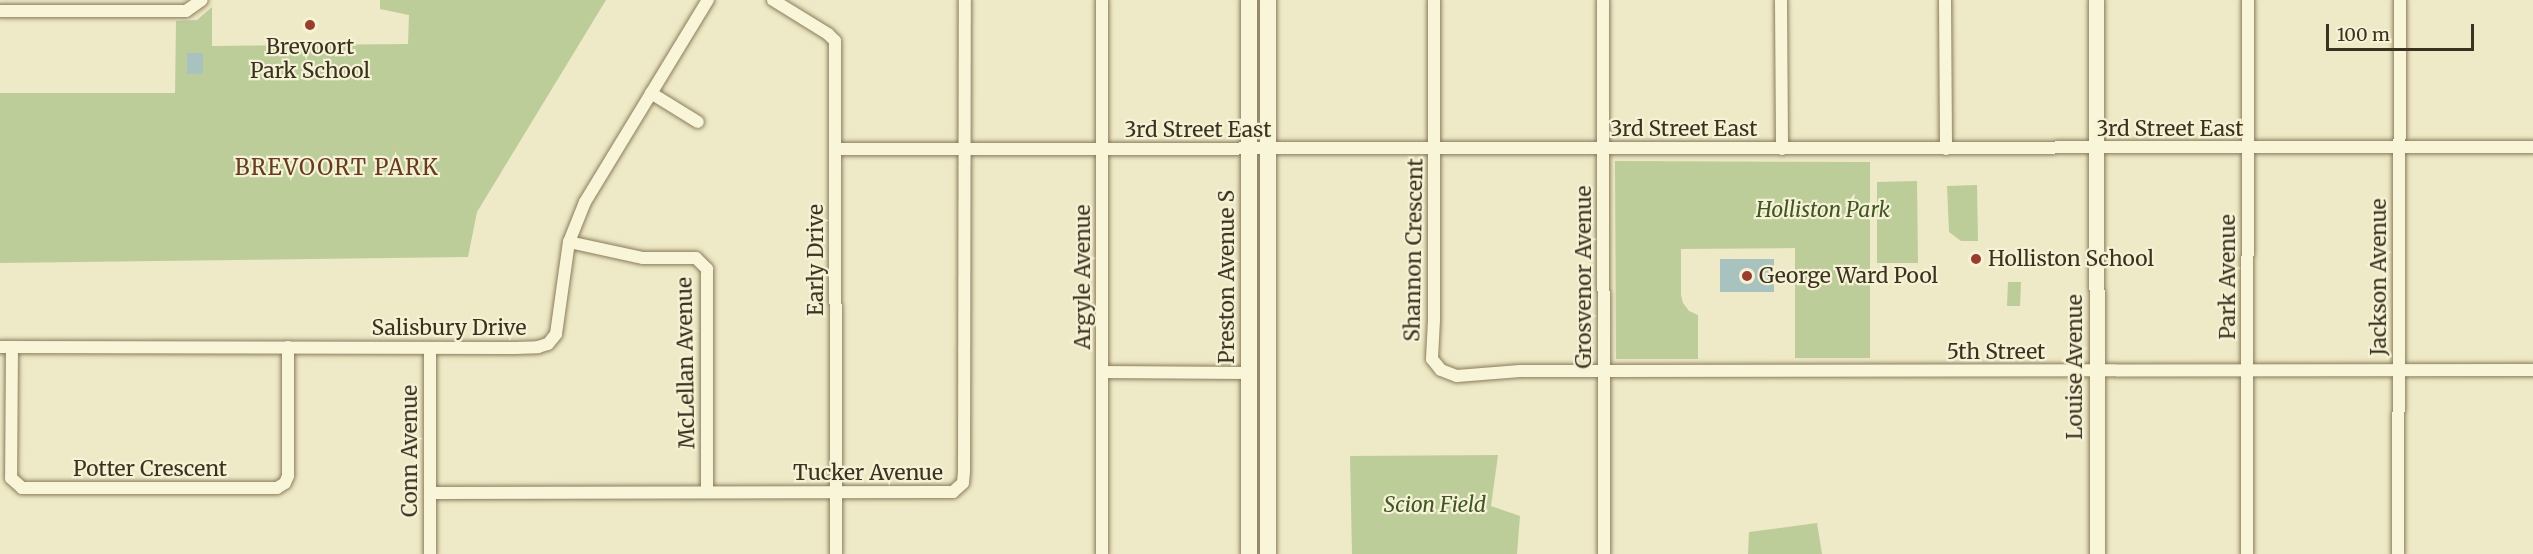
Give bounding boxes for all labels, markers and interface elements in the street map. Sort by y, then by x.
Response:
scale bar [2329,12,2478,50]
marker: Brevoort Park School [303,18,317,32]
text: 100 m [2337,23,2390,46]
place label: Brevoort Park School [250,34,370,84]
street label: 3rd Street East [1611,116,1757,142]
street label: 3rd Street East [2097,116,2243,142]
street label: 3rd Street East [1125,117,1271,143]
district label: BREVOORT PARK [235,155,439,181]
street label: Shannon Crescent [1400,158,1428,342]
street label: Grosvenor Avenue [1571,185,1597,369]
street label: Preston Avenue S [1214,190,1240,364]
park label: Holliston Park [1756,197,1890,223]
street label: Jackson Avenue [2366,198,2392,356]
street label: Early Drive [803,204,829,316]
street label: Argyle Avenue [1070,205,1096,349]
street label: Park Avenue [2215,214,2241,340]
place label: Holliston School [1988,246,2154,272]
marker: Holliston School [1969,252,1983,266]
place label: George Ward Pool [1759,263,1938,289]
marker: George Ward Pool [1740,269,1754,283]
street label: McLellan Avenue [672,277,700,449]
street label: Louise Avenue [2062,294,2088,440]
street label: Salisbury Drive [372,315,526,341]
street label: 5th Street [1947,339,2045,365]
street label: Conn Avenue [397,385,423,517]
street label: Potter Crescent [73,456,227,482]
street label: Tucker Avenue [793,460,943,486]
park label: Scion Field [1384,492,1486,518]

